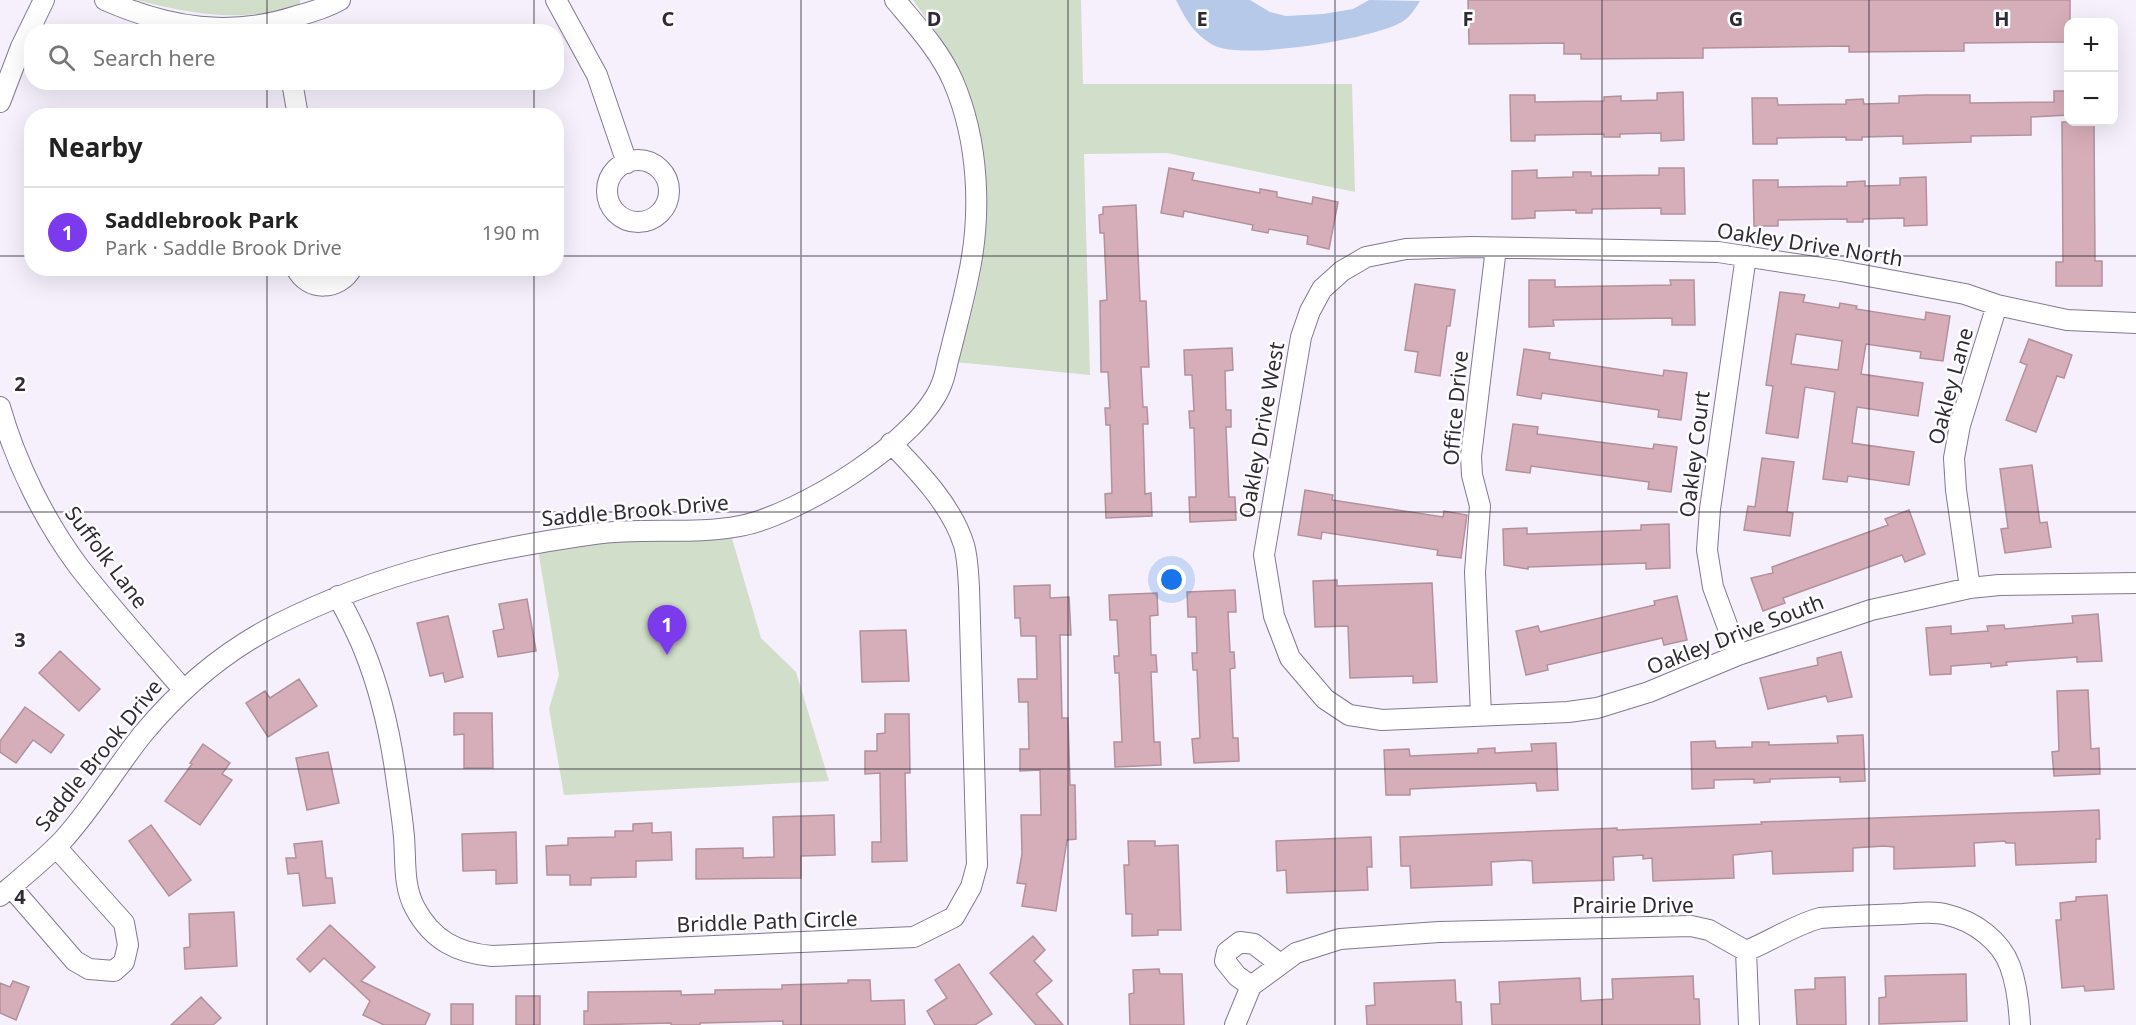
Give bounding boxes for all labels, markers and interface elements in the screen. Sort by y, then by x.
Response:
text: C [662,5,675,32]
text: D [927,5,941,32]
text: E [1196,5,1208,32]
text: F [1463,5,1473,32]
text: G [1729,5,1743,32]
text: H [1994,5,2010,32]
map controls [2064,18,2118,126]
button: + [2064,18,2118,72]
search box [24,24,564,90]
icon: search [45,41,78,74]
text: Search here [93,42,215,72]
button: − [2064,72,2118,126]
text: Nearby [48,129,143,165]
text: Saddlebrook Park [105,204,298,234]
street label: Oakley Drive North [1715,215,1905,273]
text: 1 [62,219,73,246]
text: 190 m [482,219,540,246]
text: Park · Saddle Brook Drive [105,234,342,261]
street label: Oakley Lane [1921,324,1979,448]
street label: Oakley Drive West [1232,339,1290,520]
street label: Office Drive [1436,349,1474,467]
text: 2 [14,370,26,397]
street label: Oakley Court [1672,389,1716,519]
street label: Saddle Brook Drive [540,488,730,532]
street label: Suffolk Lane [59,500,155,614]
your location [1157,565,1186,594]
street label: Oakley Drive South [1642,587,1828,681]
pin: 1 [648,606,686,655]
text: 3 [14,626,26,653]
street label: Saddle Brook Drive [28,673,168,837]
text: 4 [14,883,26,910]
street label: Prairie Drive [1572,891,1694,919]
street label: Briddle Path Circle [676,904,858,938]

